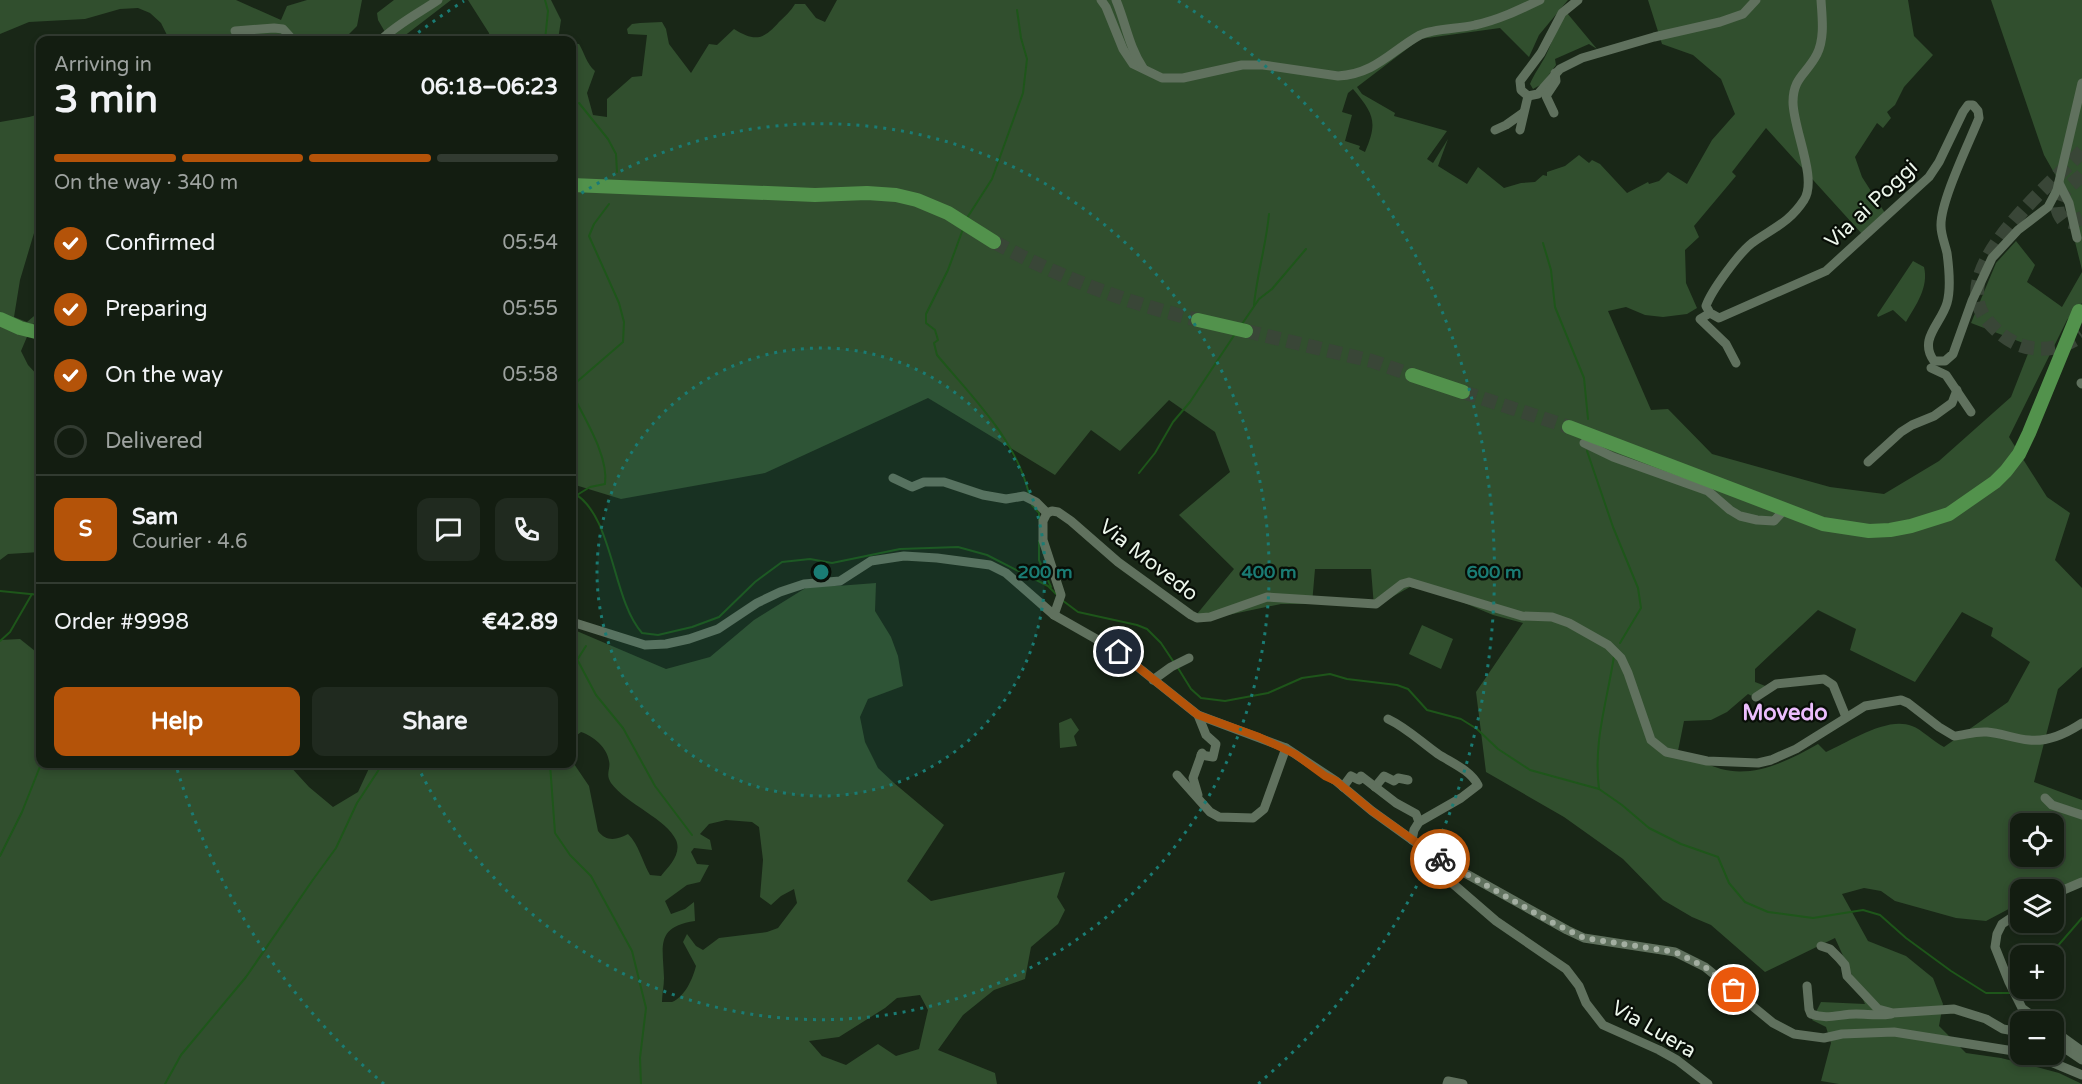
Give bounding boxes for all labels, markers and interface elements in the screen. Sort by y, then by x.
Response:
text: Arriving in [54,53,152,77]
text: 06:18–06:23 [421,74,558,100]
text: 3 min [54,76,158,123]
street label: Via ai Poggi [1820,155,1923,254]
text: On the way · 340 m [54,171,238,195]
icon: check [54,227,87,260]
text: Confirmed [105,230,215,256]
text: 05:54 [503,231,558,255]
icon: check [54,293,87,326]
text: Preparing [105,296,208,322]
text: 05:55 [503,297,558,321]
icon: check [54,359,87,392]
text: On the way [105,362,223,388]
text: 05:58 [503,363,558,387]
text: Delivered [105,428,203,454]
button: chat [417,498,480,561]
button: phone [495,498,558,561]
text: Sam [132,504,178,530]
street label: Via Movedo [1094,514,1203,607]
text: S [79,516,92,542]
text: Courier · 4.6 [132,530,247,554]
text: 200 m [1017,561,1073,583]
text: 400 m [1241,561,1297,583]
text: 600 m [1466,561,1522,583]
centre of rings [811,562,831,582]
text: Order #9998 [54,609,189,635]
text: €42.89 [482,609,558,635]
pin [1093,626,1144,677]
icon: home [1102,635,1135,668]
button: Help [54,687,300,756]
button: Share [312,687,558,756]
district label: Movedo [1742,700,1828,726]
map controls [2010,813,2064,1065]
button: locate [2010,813,2064,867]
courier [1410,829,1470,889]
icon: bike [1424,843,1457,876]
button: layers [2010,879,2064,933]
button: + [2010,945,2064,999]
pin [1708,964,1759,1015]
icon: bag [1717,973,1750,1006]
street label: Via Luera [1607,995,1700,1064]
button: − [2010,1011,2064,1065]

